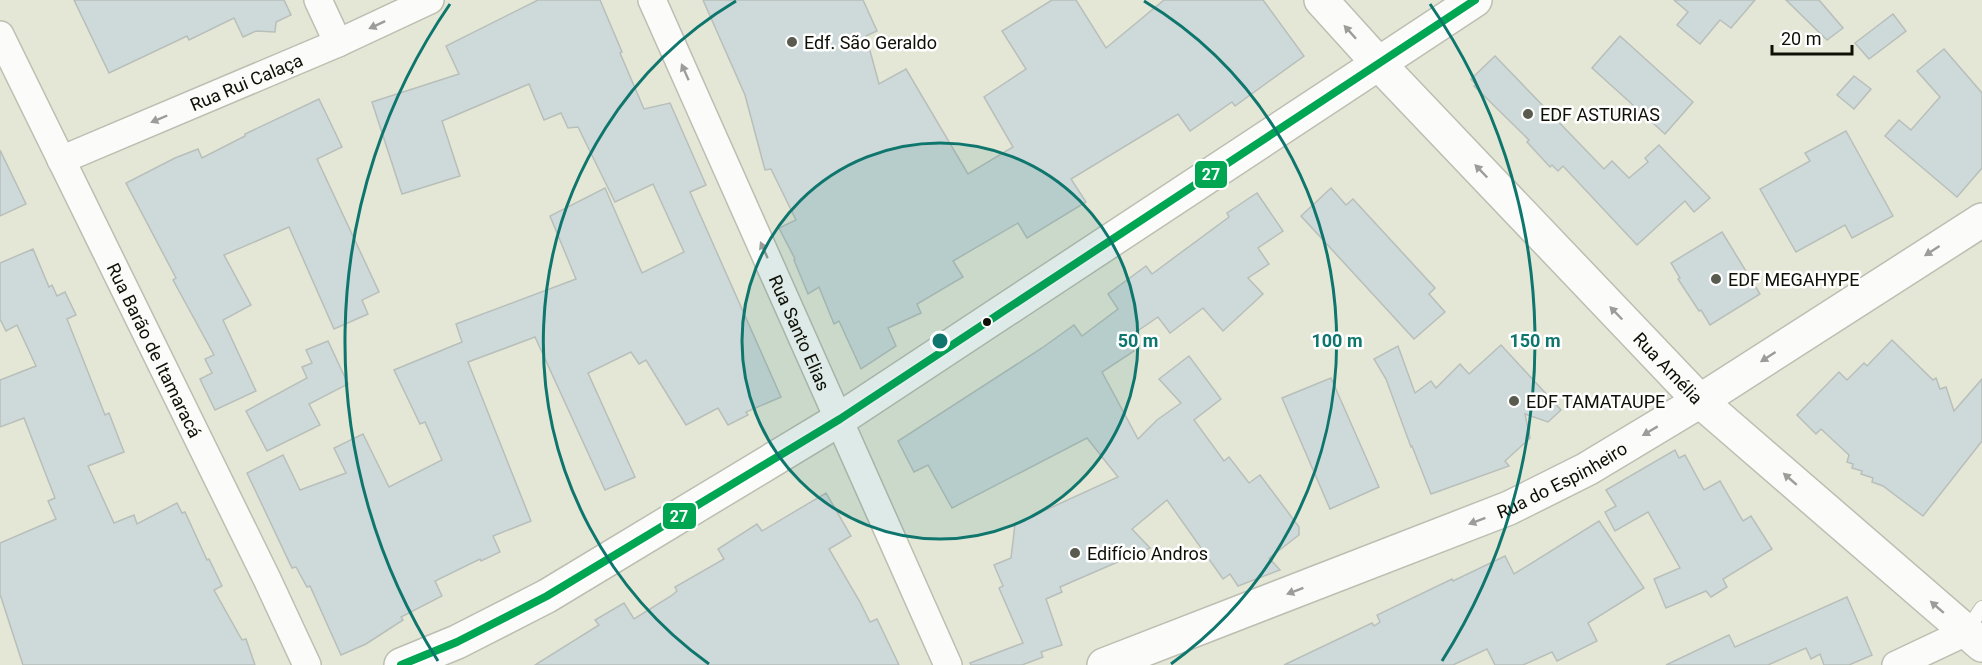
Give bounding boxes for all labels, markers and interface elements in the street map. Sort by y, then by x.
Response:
scale bar [1772,18,1852,56]
one-way arrow [368,20,385,29]
one-way arrow [1344,25,1357,40]
text: 20 m [1781,28,1821,49]
place label: Edf. São Geraldo [804,32,937,53]
marker: Edf. São Geraldo [785,35,799,49]
street label: Rua Rui Calaça [187,49,306,115]
one-way arrow [680,64,689,81]
place label: EDF ASTURIAS [1540,104,1660,125]
marker: EDF ASTURIAS [1521,107,1535,121]
one-way arrow [150,114,168,124]
line badge: 27 [1194,160,1228,189]
text: 27 [1202,165,1220,184]
one-way arrow [1475,165,1489,179]
one-way arrow [760,242,769,259]
one-way arrow [1924,245,1940,256]
street label: Rua Barão de Itamaracá [103,259,206,441]
place label: EDF MEGAHYPE [1728,269,1859,290]
street label: Rua Santo Elias [765,271,835,394]
marker: EDF MEGAHYPE [1709,272,1723,286]
one-way arrow [1609,305,1623,320]
unlabelled marker [981,316,993,328]
street label: Rua Amélia [1629,328,1707,408]
text: 50 m [1118,330,1158,351]
text: 100 m [1311,330,1363,351]
text: 150 m [1509,330,1561,351]
centre of rings [930,331,950,351]
one-way arrow [1760,351,1776,362]
place label: EDF TAMATAUPE [1526,391,1665,412]
marker: EDF TAMATAUPE [1507,394,1521,408]
one-way arrow [1642,425,1658,436]
street label: Rua do Espinheiro [1494,437,1631,522]
one-way arrow [1783,473,1798,486]
line badge: 27 [662,502,697,530]
text: 27 [670,507,688,526]
one-way arrow [1468,516,1486,526]
place label: Edifício Andros [1087,543,1208,564]
marker: Edifício Andros [1068,546,1082,560]
one-way arrow [1286,587,1304,596]
one-way arrow [1930,601,1945,614]

